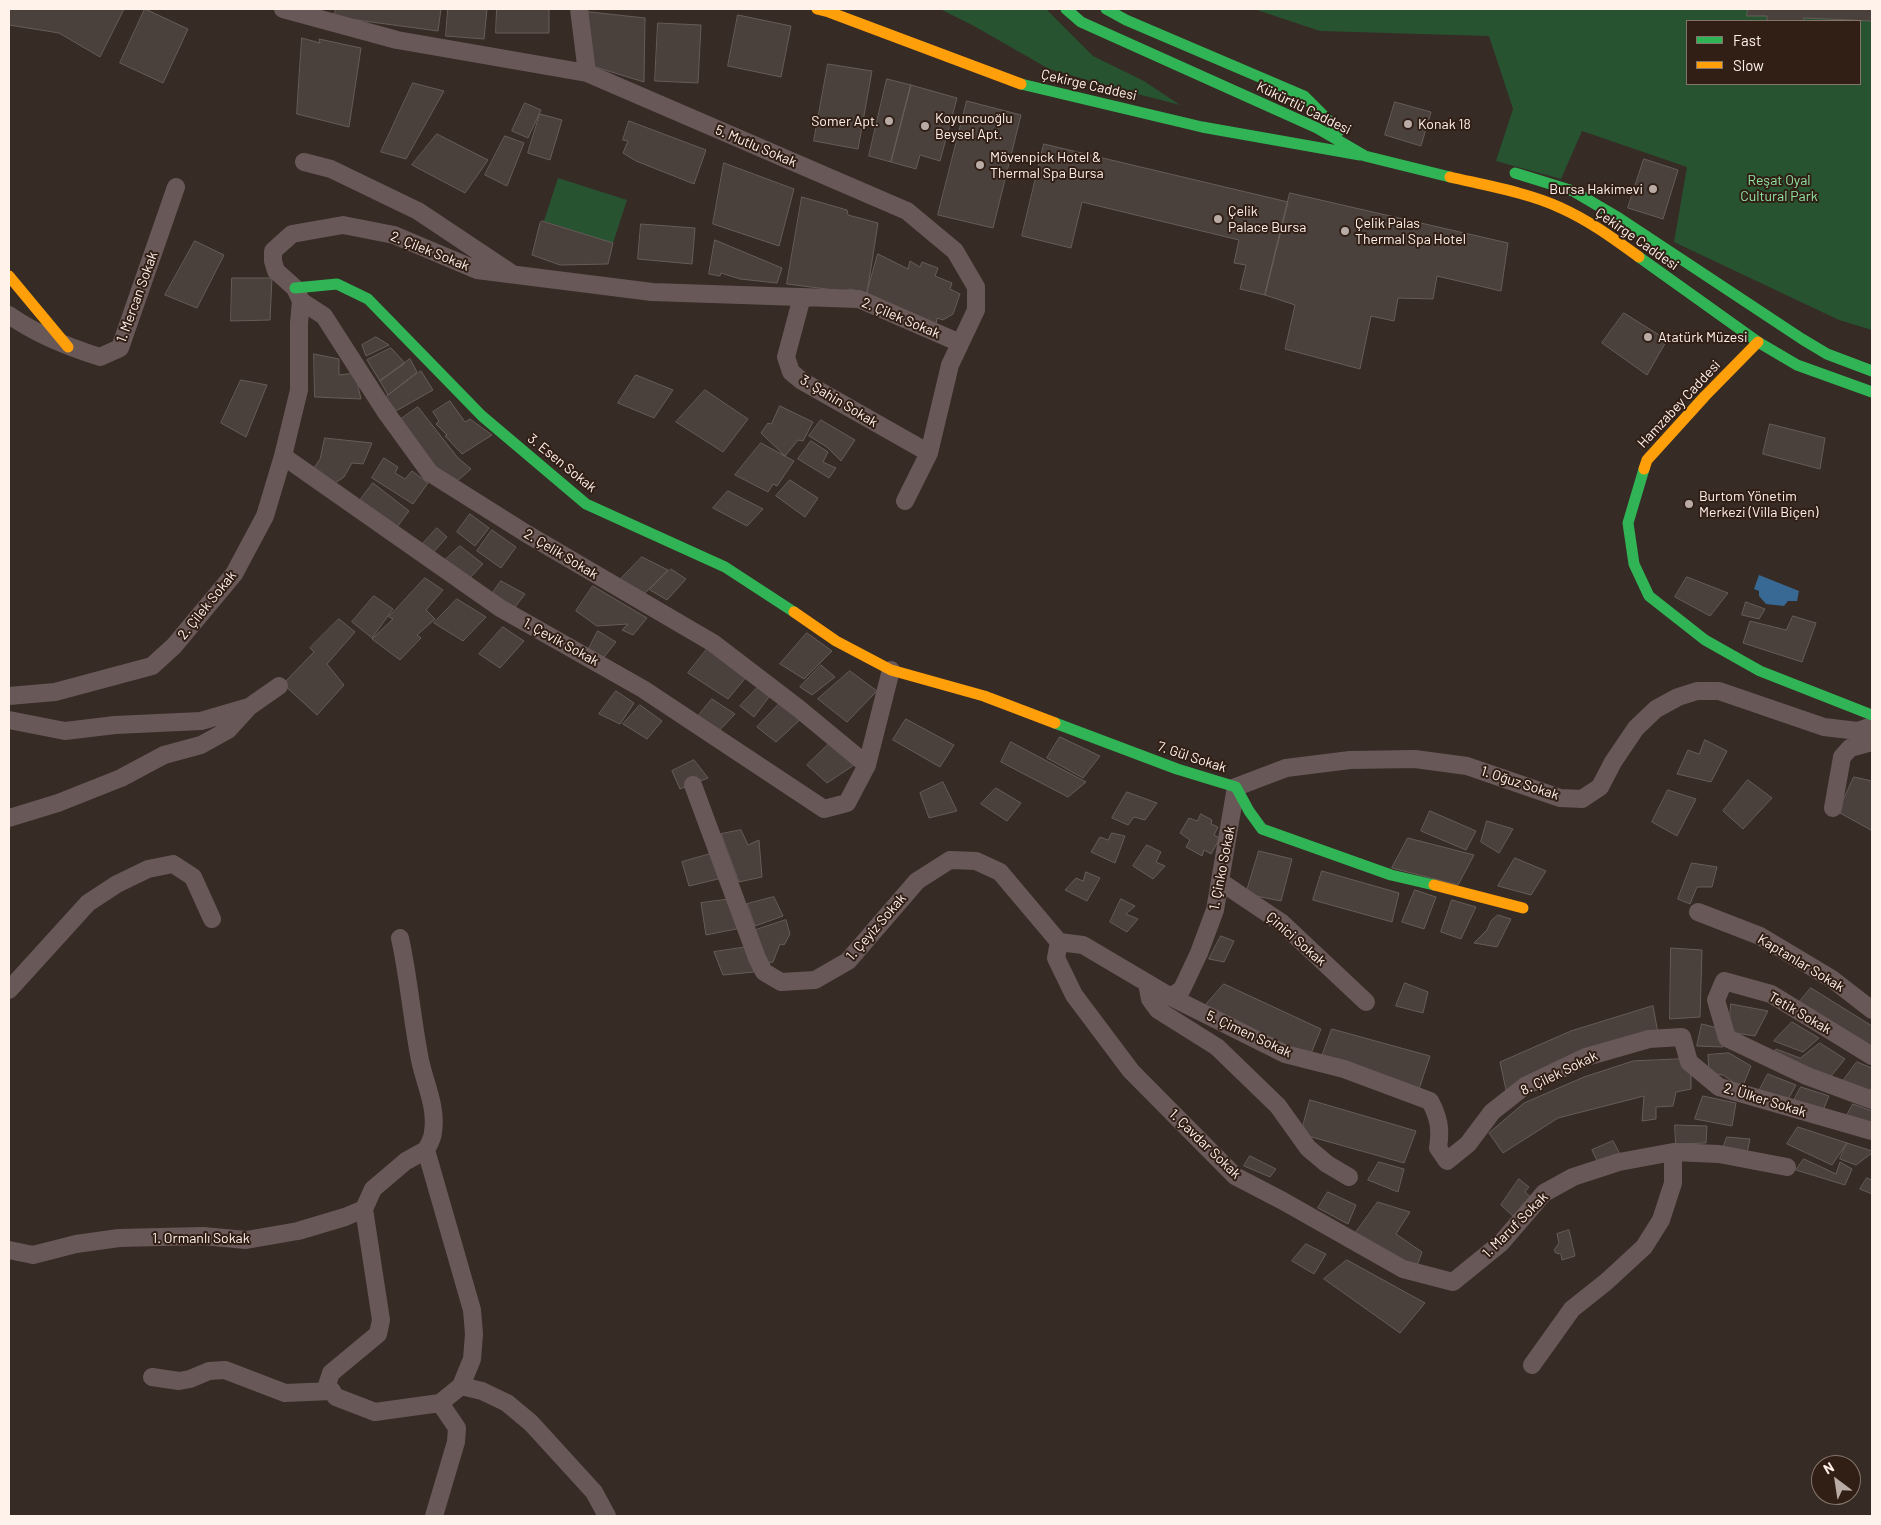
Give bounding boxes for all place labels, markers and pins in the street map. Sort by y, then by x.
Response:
place label: Koyuncuoğlu Beysel Apt. [935,110,1013,142]
place label: Somer Apt. [811,113,879,129]
marker: Somer Apt. [883,115,895,127]
place label: Konak 18 [1418,116,1471,132]
marker: Konak 18 [1402,118,1414,130]
marker: Koyuncuoğlu Beysel Apt. [919,120,931,132]
place label: Mövenpick Hotel & Thermal Spa Bursa [990,149,1104,182]
marker: Mövenpick Hotel & Thermal Spa Bursa [974,159,986,171]
place label: Bursa Hakimevi [1549,181,1643,197]
marker: Bursa Hakimevi [1647,183,1659,195]
place label: Çelik Palace Bursa [1228,203,1306,236]
marker: Çelik Palace Bursa [1212,213,1224,225]
place label: Çelik Palas Thermal Spa Hotel [1355,215,1466,248]
marker: Çelik Palas Thermal Spa Hotel [1339,225,1351,237]
place label: Atatürk Müzesi [1658,329,1748,345]
marker: Atatürk Müzesi [1642,331,1654,343]
place label: Burtom Yönetim Merkezi (Villa Biçen) [1699,488,1818,520]
marker: Burtom Yönetim Merkezi (Villa Biçen) [1683,498,1695,510]

